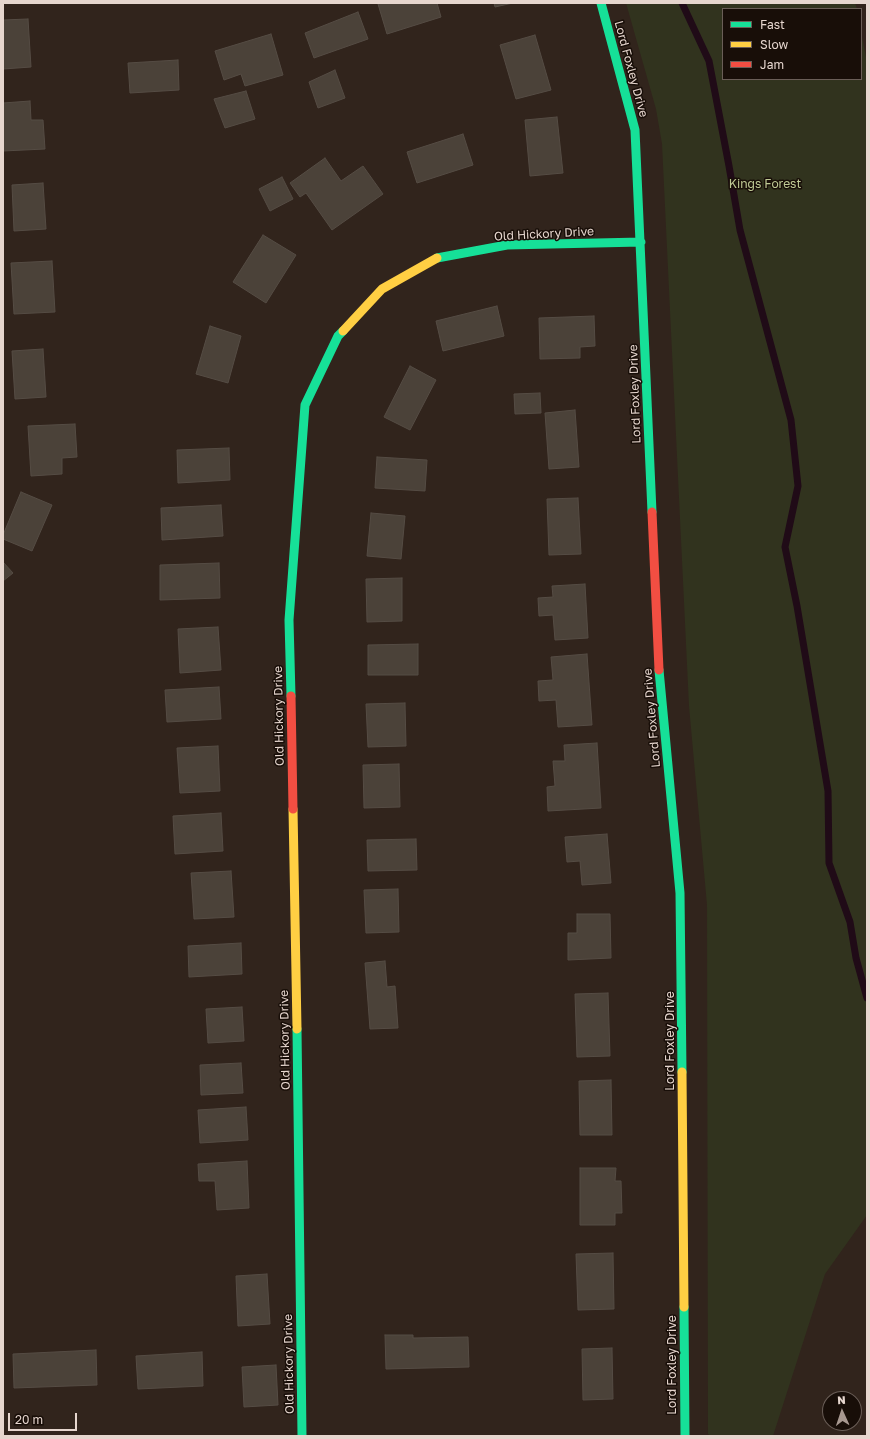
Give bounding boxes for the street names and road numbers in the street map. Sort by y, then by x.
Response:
street label: Lord Foxley Drive [611,19,651,119]
street label: Old Hickory Drive [494,224,594,244]
street label: Lord Foxley Drive [626,344,644,444]
street label: Old Hickory Drive [271,666,287,766]
street label: Lord Foxley Drive [640,668,664,768]
street label: Old Hickory Drive [277,990,293,1090]
street label: Lord Foxley Drive [663,991,677,1091]
street label: Old Hickory Drive [281,1314,297,1414]
street label: Lord Foxley Drive [665,1315,679,1415]

